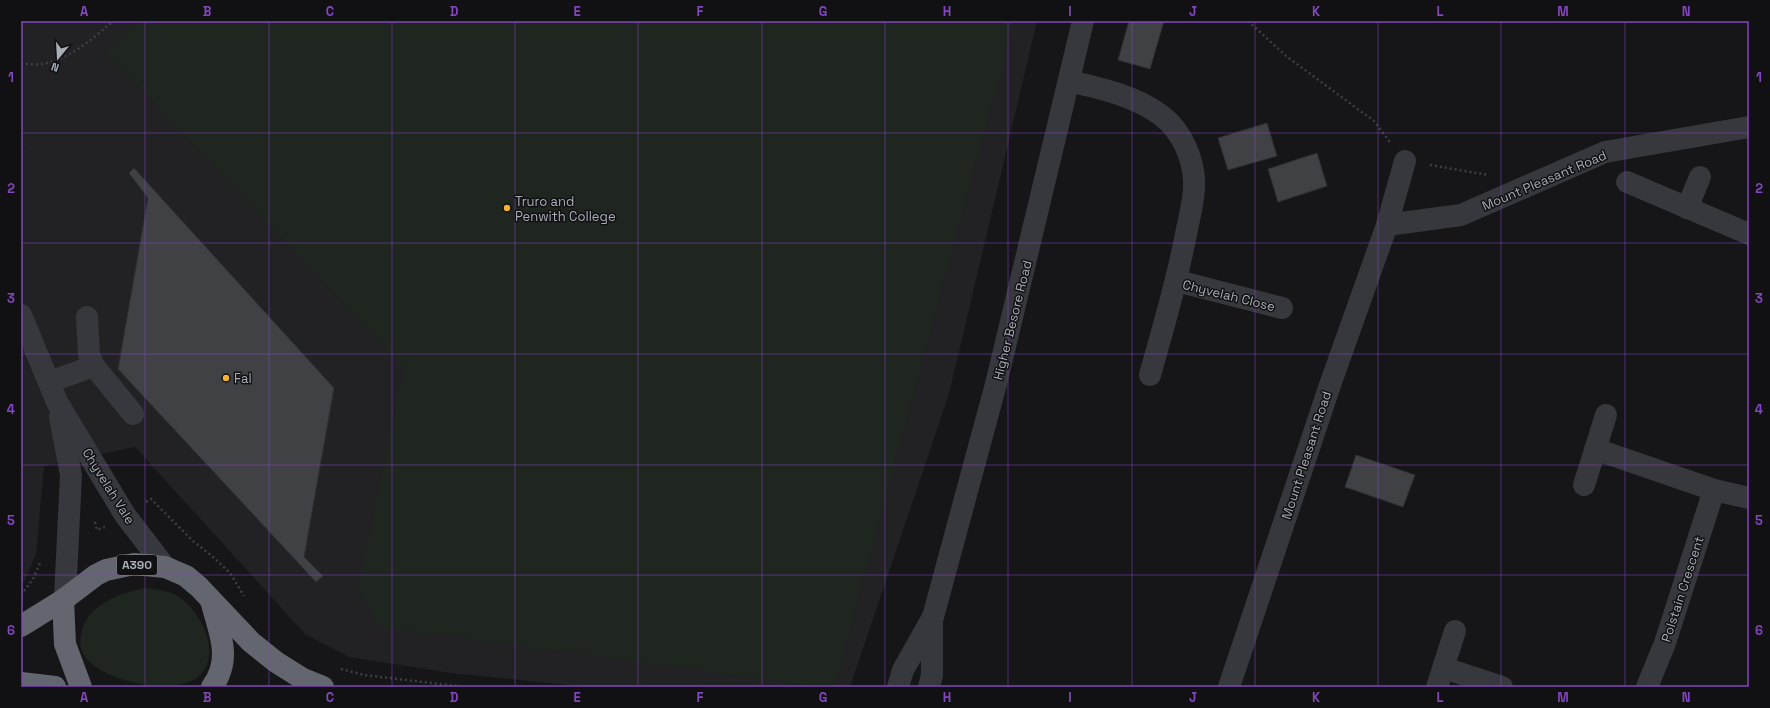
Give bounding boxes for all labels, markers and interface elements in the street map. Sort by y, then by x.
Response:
text: A [80,3,89,20]
text: B [203,3,212,20]
text: C [326,3,334,20]
text: D [450,3,459,20]
text: E [573,3,581,20]
text: F [697,3,704,20]
text: G [819,3,827,20]
text: H [943,3,951,20]
text: I [1068,3,1072,20]
text: J [1189,3,1197,20]
text: K [1312,3,1321,20]
text: L [1436,3,1444,20]
text: M [1557,3,1569,20]
text: N [1682,3,1690,20]
north arrow [38,38,78,78]
text: N [49,60,61,75]
text: 1 [8,69,14,86]
text: 1 [1756,69,1762,86]
street label: Mount Pleasant Road [1479,147,1609,214]
text: 2 [7,180,15,197]
text: 2 [1755,180,1763,197]
place label: Truro and Penwith College [515,193,616,225]
marker: Truro and Penwith College [502,203,512,213]
street label: Higher Besore Road [989,259,1036,382]
street label: Chyvelah Close [1181,276,1277,315]
text: 3 [7,290,15,307]
text: 3 [1755,290,1763,307]
place label: Fal [234,370,252,387]
marker: Fal [221,373,231,383]
street label: Mount Pleasant Road [1278,389,1335,521]
text: 4 [7,401,15,418]
text: 4 [1755,401,1763,418]
street label: Chyvelah Vale [78,445,139,527]
text: 5 [7,512,15,529]
text: 5 [1755,512,1763,529]
street label: Polstain Crescent [1657,534,1708,644]
road number: A390 [117,555,157,575]
text: 6 [7,622,15,639]
text: 6 [1755,622,1763,639]
text: A [80,689,89,706]
text: B [203,689,212,706]
text: C [326,689,334,706]
text: D [450,689,459,706]
text: E [573,689,581,706]
text: F [697,689,704,706]
text: G [819,689,827,706]
text: H [943,689,951,706]
text: I [1068,689,1072,706]
text: J [1189,689,1197,706]
text: K [1312,689,1321,706]
text: L [1436,689,1444,706]
text: M [1557,689,1569,706]
text: N [1682,689,1690,706]

